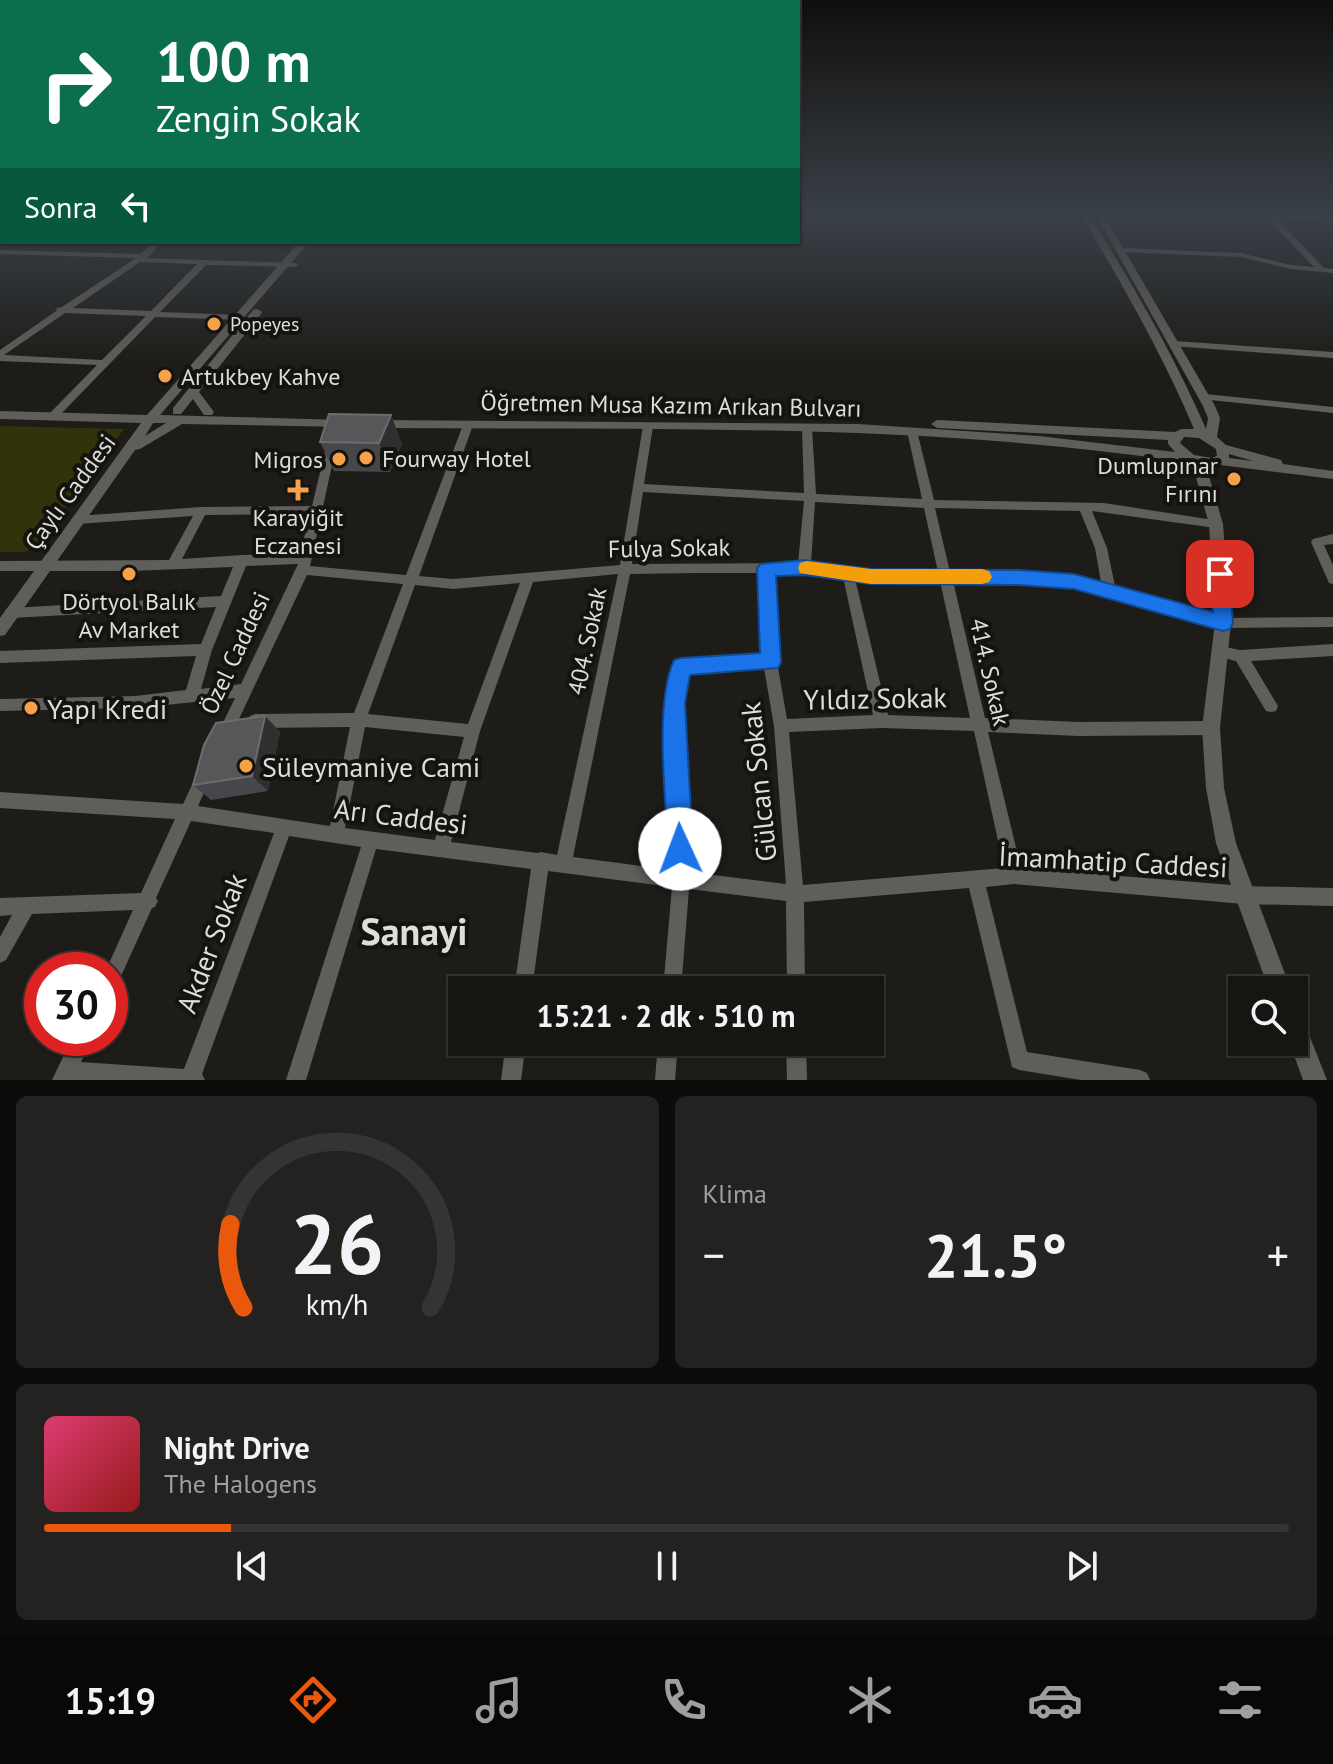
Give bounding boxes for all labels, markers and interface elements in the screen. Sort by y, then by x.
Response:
text: 100 m [156,25,311,97]
icon: right [24,32,128,136]
text: Zengin Sokak [156,95,361,142]
icon: left [114,184,158,228]
text: Sonra [24,187,98,226]
place label: Popeyes [230,311,299,337]
marker: Popeyes [205,315,223,333]
place label: Artukbey Kahve [181,361,340,392]
marker: Artukbey Kahve [156,367,174,385]
street label: Öğretmen Musa Kazım Arıkan Bulvarı [480,386,862,424]
street label: Çaylı Caddesi [17,428,123,556]
place label: Fourway Hotel [382,443,531,474]
place label: Migros [254,444,323,475]
marker: Fourway Hotel [357,449,375,467]
marker: Migros [330,450,348,468]
place label: Dumlupınar Fırını [1097,450,1218,509]
marker: Dumlupınar Fırını [1225,470,1243,488]
marker: Karayiğit Eczanesi [289,481,307,499]
place label: Karayiğit Eczanesi [252,502,344,561]
street label: Fulya Sokak [608,531,731,565]
pin [1186,540,1254,608]
icon: arrive [1198,552,1242,596]
marker: Dörtyol Balık Av Market [120,565,138,583]
street label: 404. Sokak [560,584,614,698]
place label: Dörtyol Balık Av Market [62,586,196,645]
street label: Özel Caddesi [193,587,277,719]
street label: 414. Sokak [963,615,1018,729]
street label: Yıldız Sokak [803,678,948,718]
place label: Yapı Kredi [47,690,167,727]
marker: Yapı Kredi [22,699,40,717]
street label: Gülcan Sokak [731,700,785,864]
place label: Süleymaniye Cami [262,748,480,785]
marker: Süleymaniye Cami [237,757,255,775]
street label: Arı Caddesi [332,789,470,843]
position arrow [638,807,722,891]
street label: İmamhatip Caddesi [997,837,1229,885]
street label: Akder Sokak [167,867,255,1018]
district label: Sanayi [361,906,467,955]
speed limit sign: 30 [24,952,128,1056]
map controls [1228,976,1308,1056]
button: search [1228,976,1308,1056]
text: 15:21 · 2 dk · 510 m [536,996,796,1035]
text: Klima [703,1177,767,1210]
text: 26 [290,1189,384,1297]
text: 21.5° [924,1216,1067,1294]
text: − [703,1226,725,1283]
text: + [1267,1226,1289,1283]
text: km/h [306,1286,369,1323]
text: Night Drive [164,1428,310,1467]
text: The Halogens [164,1467,317,1500]
icon: previous [230,1544,274,1588]
icon: pause [645,1544,689,1588]
icon: next [1060,1544,1104,1588]
icon: directions [285,1672,341,1728]
icon: music [471,1672,527,1728]
icon: phone [656,1672,712,1728]
icon: climate [842,1672,898,1728]
icon: car [1027,1672,1083,1728]
icon: filters [1212,1672,1268,1728]
text: 15:19 [65,1677,156,1724]

